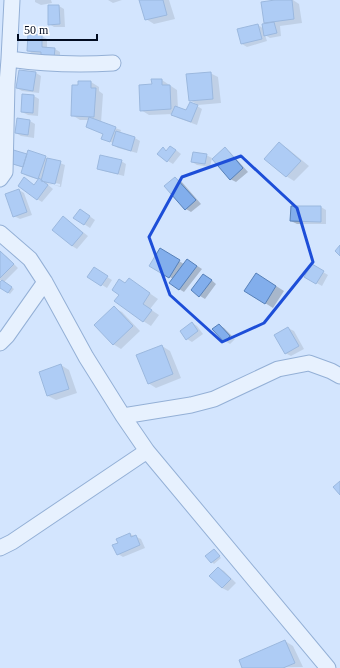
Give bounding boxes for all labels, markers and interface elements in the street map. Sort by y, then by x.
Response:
scale bar [18,16,97,42]
text: 50 m [24,23,49,37]

